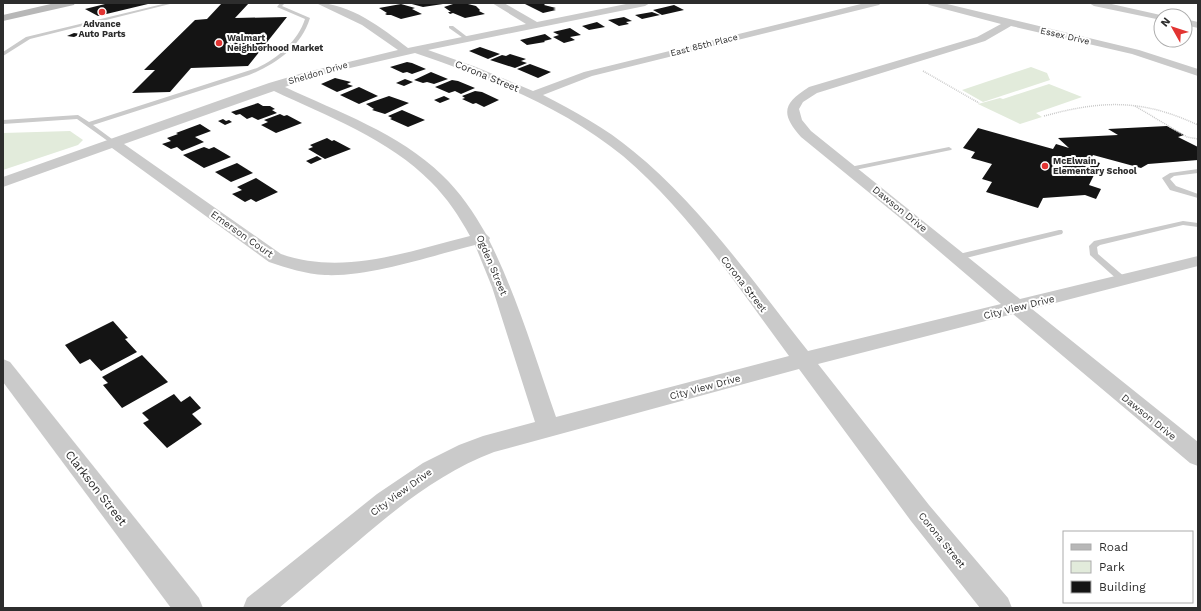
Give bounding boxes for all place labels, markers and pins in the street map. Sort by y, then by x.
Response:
marker: Advance Auto Parts [97,7,107,17]
place label: Advance Auto Parts [78,19,126,39]
place label: Walmart Neighborhood Market [227,33,323,53]
marker: Walmart Neighborhood Market [214,38,224,48]
place label: McElwain Elementary School [1053,156,1137,176]
marker: McElwain Elementary School [1040,161,1050,171]

